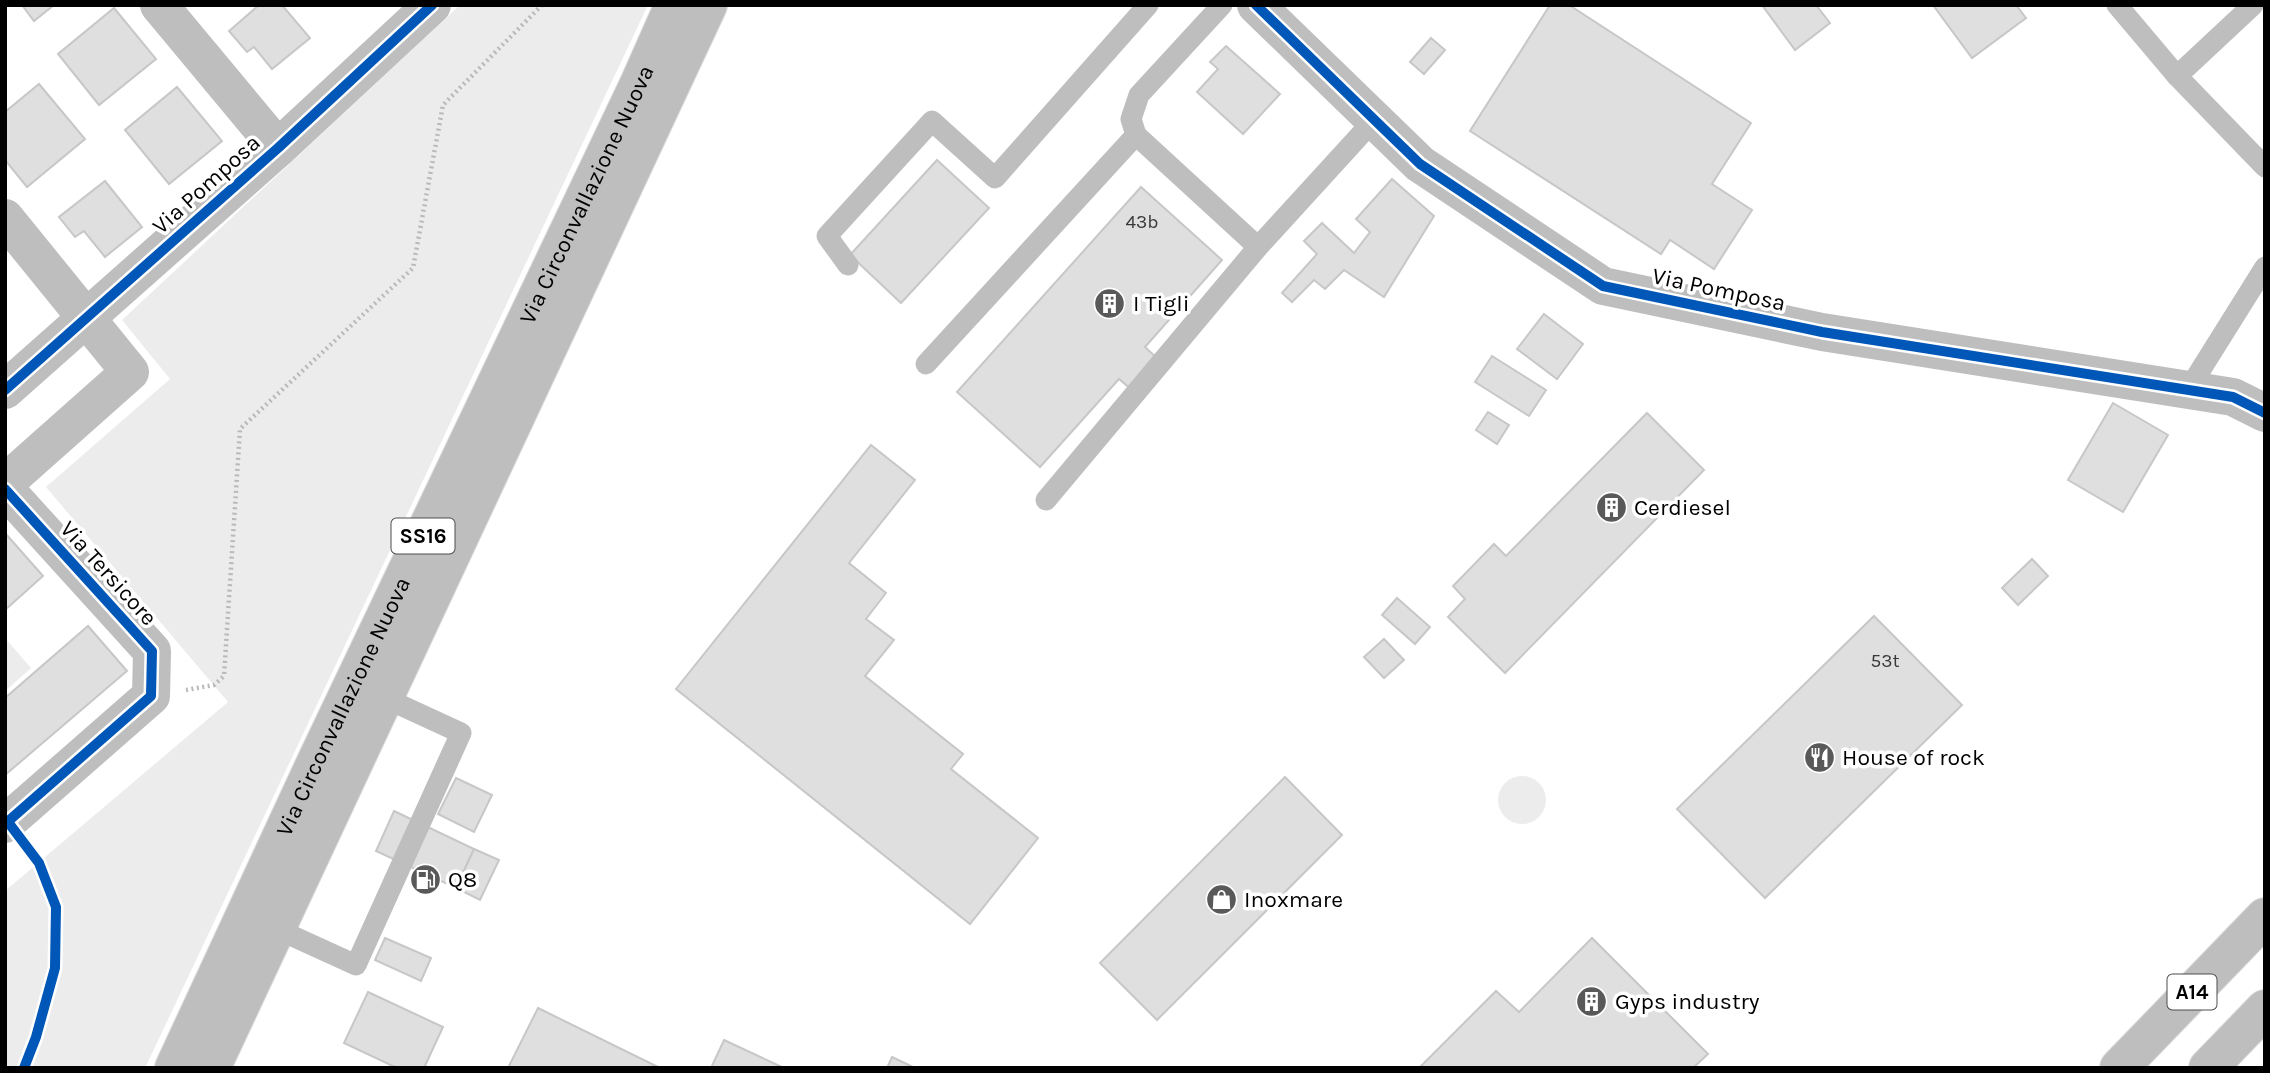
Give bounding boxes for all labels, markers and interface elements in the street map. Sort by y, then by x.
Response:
street label: Via Circonvallazione Nuova [514,61,660,328]
street label: Via Pomposa [147,129,266,240]
house number: 43b [1125,211,1159,233]
street label: Via Pomposa [1650,262,1788,317]
building icon: I Tigli [1093,286,1127,320]
place label: I Tigli [1133,290,1190,317]
building icon: Cerdiesel [1594,490,1628,524]
place label: Cerdiesel [1634,494,1731,521]
street label: Via Tersicore [55,515,163,631]
road number: SS16 [392,518,454,554]
street label: Via Circonvallazione Nuova [271,573,416,841]
house number: 53t [1870,650,1900,672]
restaurant icon: House of rock [1802,740,1836,774]
place label: House of rock [1842,744,1985,771]
fuel station icon: Q8 [408,862,442,896]
place label: Q8 [448,866,477,893]
shop icon: Inoxmare [1204,882,1238,916]
place label: Inoxmare [1244,886,1343,913]
road number: A14 [2168,974,2216,1010]
building icon: Gyps industry [1575,984,1609,1018]
place label: Gyps industry [1615,988,1760,1015]

